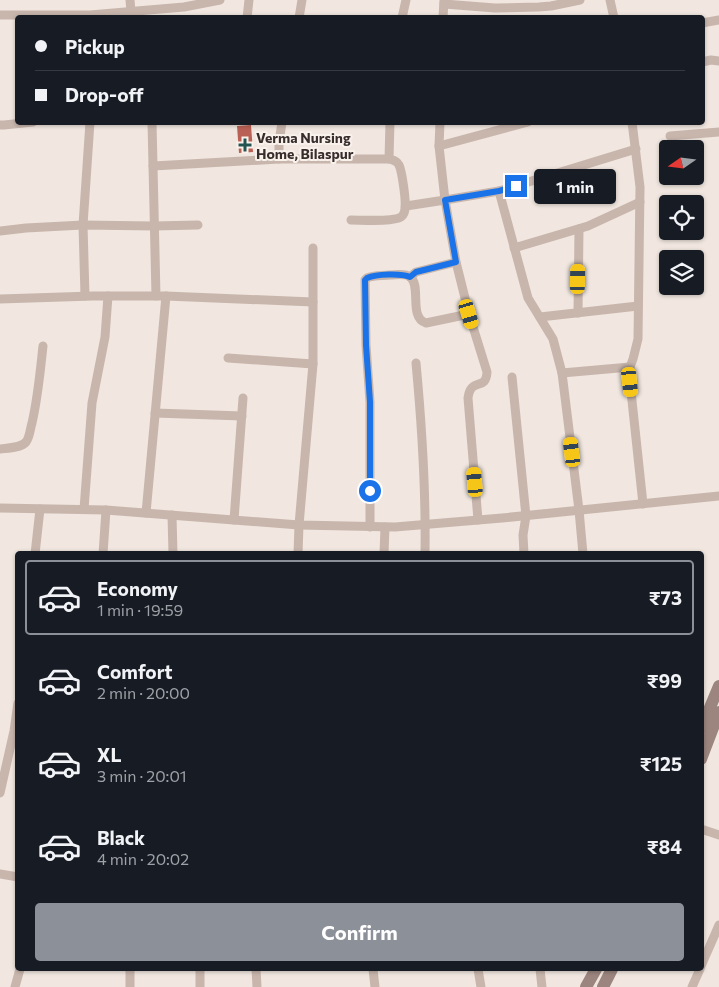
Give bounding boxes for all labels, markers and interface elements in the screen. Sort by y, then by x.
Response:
text: Pickup [65,35,125,58]
text: Drop-off [65,83,144,106]
place label: Verma Nursing Home, Bilaspur [256,129,354,162]
marker: Verma Nursing Home, Bilaspur [238,138,252,152]
north arrow [659,140,704,185]
map controls [659,140,704,295]
callout: 1 min [534,168,616,204]
route end [505,175,527,197]
text: 1 min [556,177,594,196]
button: locate [659,195,704,240]
button: layers [659,250,704,295]
car [570,264,585,294]
car [457,297,480,331]
car [620,366,639,398]
car [562,436,581,468]
car [466,466,483,498]
route start [359,480,381,502]
icon: car [37,575,82,620]
text: Economy [97,577,178,600]
text: ₹73 [649,586,682,609]
text: 1 min · 19:59 [97,600,183,619]
icon: car [37,658,82,703]
text: Comfort [97,660,173,683]
text: ₹99 [647,669,682,692]
text: 2 min · 20:00 [97,683,190,702]
icon: car [37,741,82,786]
text: XL [97,743,122,766]
text: ₹125 [640,752,682,775]
text: 3 min · 20:01 [97,766,187,785]
icon: car [37,824,82,869]
text: Black [97,826,145,849]
text: ₹84 [647,835,682,858]
text: 4 min · 20:02 [97,849,189,868]
button: Confirm [35,903,684,961]

